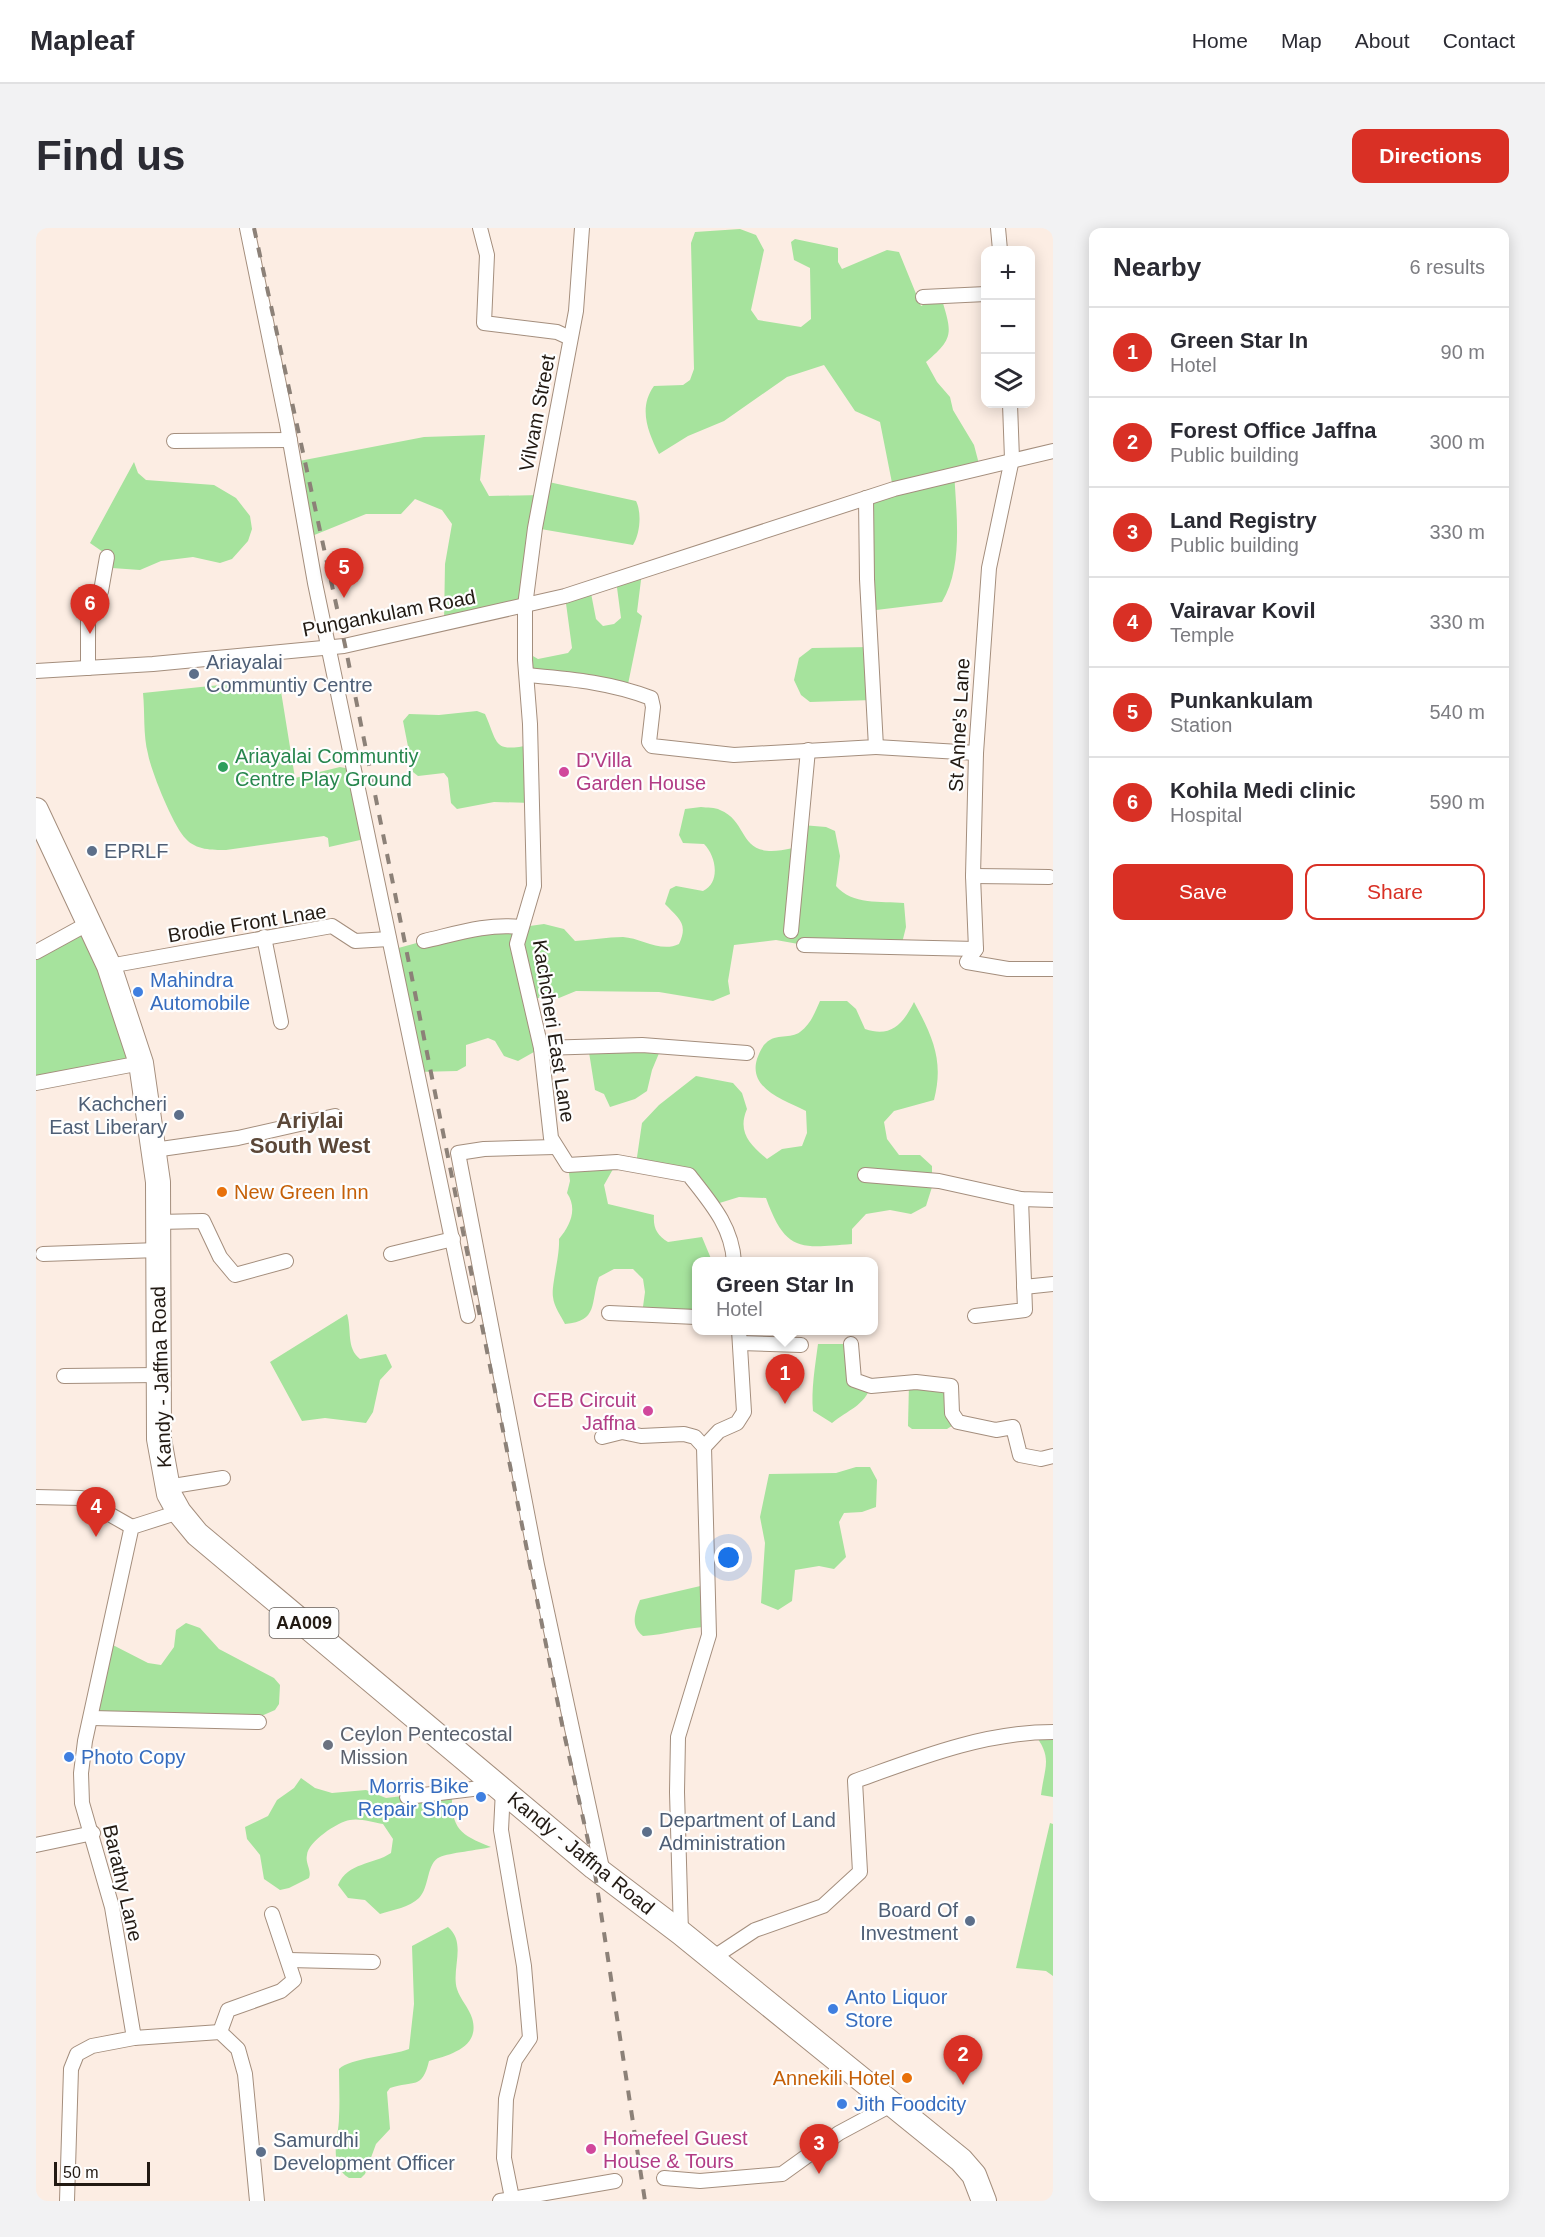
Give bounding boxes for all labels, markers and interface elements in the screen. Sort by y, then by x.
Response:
text: Mapleaf [30,25,134,56]
text: Home [1192,29,1248,52]
text: Map [1281,29,1322,52]
text: About [1355,29,1410,52]
text: Contact [1443,29,1515,52]
button: Directions [1352,129,1509,183]
text: Find us [36,132,185,179]
map controls [981,246,1035,408]
button: + [981,246,1035,300]
text: Nearby [1113,252,1201,282]
text: 6 results [1409,256,1485,278]
button: − [981,300,1035,354]
text: Green Star In [1170,328,1308,353]
text: 1 [1127,341,1138,363]
text: 90 m [1441,341,1485,363]
street label: Vilvam Street [515,352,559,473]
button: layers [981,354,1035,408]
text: Hotel [1170,354,1217,376]
text: Forest Office Jaffna [1170,418,1377,443]
text: 2 [1127,431,1138,453]
text: 300 m [1429,431,1485,453]
text: Public building [1170,444,1299,466]
text: Land Registry [1170,508,1317,533]
text: 3 [1127,521,1138,543]
text: 330 m [1429,521,1485,543]
text: Public building [1170,534,1299,556]
pin: 5 [324,548,364,598]
pin: 6 [70,584,110,634]
street label: Pungankulam Road [301,585,477,641]
text: Vairavar Kovil [1170,598,1316,623]
text: 4 [1127,611,1138,633]
text: 330 m [1429,611,1485,633]
text: Temple [1170,624,1234,646]
place label: Ariayalai Communtiy Centre [206,651,373,696]
street label: St Anne's Lane [945,658,973,792]
marker: Ariayalai Communtiy Centre [187,667,201,681]
text: Punkankulam [1170,688,1313,713]
text: 5 [1127,701,1138,723]
text: 540 m [1429,701,1485,723]
text: Station [1170,714,1232,736]
place label: Ariayalai Communtiy Centre Play Ground [235,745,418,790]
place label: D'Villa Garden House [576,749,706,794]
marker: Ariayalai Communtiy Centre Play Ground [216,760,230,774]
marker: D'Villa Garden House [557,765,571,779]
text: Kohila Medi clinic [1170,778,1356,803]
text: 6 [1127,791,1138,813]
text: 590 m [1429,791,1485,813]
text: Hospital [1170,804,1242,826]
place label: EPRLF [104,840,168,862]
marker: EPRLF [85,844,99,858]
button: Save [1113,864,1293,920]
button: Share [1305,864,1485,920]
street label: Brodie Front Lnae [166,900,328,946]
street label: Kachcheri East Lane [529,938,579,1124]
place label: Mahindra Automobile [150,969,250,1014]
marker: Mahindra Automobile [131,985,145,999]
place label: Kachcheri East Liberary [49,1093,167,1138]
marker: Kachcheri East Liberary [172,1108,186,1122]
district label: Ariylai South West [250,1108,371,1158]
place label: New Green Inn [234,1181,369,1203]
marker: New Green Inn [215,1185,229,1199]
popup [692,1257,878,1335]
text: Green Star In [716,1272,854,1297]
street label: Kandy - Jaffna Road [147,1286,175,1468]
text: Hotel [716,1298,763,1320]
pin: 1 [766,1354,804,1404]
place label: CEB Circuit Jaffna [533,1389,637,1434]
marker: CEB Circuit Jaffna [641,1404,655,1418]
pin: 4 [76,1488,116,1537]
your location [714,1543,743,1572]
road number: AA009 [270,1608,338,1638]
place label: Ceylon Pentecostal Mission [340,1723,512,1768]
marker: Ceylon Pentecostal Mission [321,1738,335,1752]
place label: Photo Copy [81,1746,186,1768]
marker: Photo Copy [62,1750,76,1764]
place label: Morris Bike Repair Shop [358,1775,469,1820]
street label: Kandy - Jaffna Road [503,1787,659,1919]
marker: Morris Bike Repair Shop [474,1790,488,1804]
place label: Department of Land Administration [659,1809,836,1854]
street label: Barathy Lane [99,1823,147,1943]
marker: Department of Land Administration [640,1825,654,1839]
place label: Board Of Investment [860,1899,958,1944]
marker: Board Of Investment [963,1914,977,1928]
place label: Anto Liquor Store [845,1986,948,2031]
marker: Anto Liquor Store [826,2002,840,2016]
pin: 2 [944,2036,982,2085]
place label: Annekili Hotel [773,2067,895,2089]
marker: Annekili Hotel [900,2071,914,2085]
place label: Jith Foodcity [854,2093,966,2115]
marker: Jith Foodcity [835,2097,849,2111]
pin: 3 [800,2124,838,2174]
place label: Homefeel Guest House & Tours [603,2127,748,2172]
place label: Samurdhi Development Officer [273,2129,455,2174]
marker: Homefeel Guest House & Tours [584,2142,598,2156]
marker: Samurdhi Development Officer [254,2145,268,2159]
scale bar [54,2159,150,2186]
text: 50 m [63,2164,99,2181]

